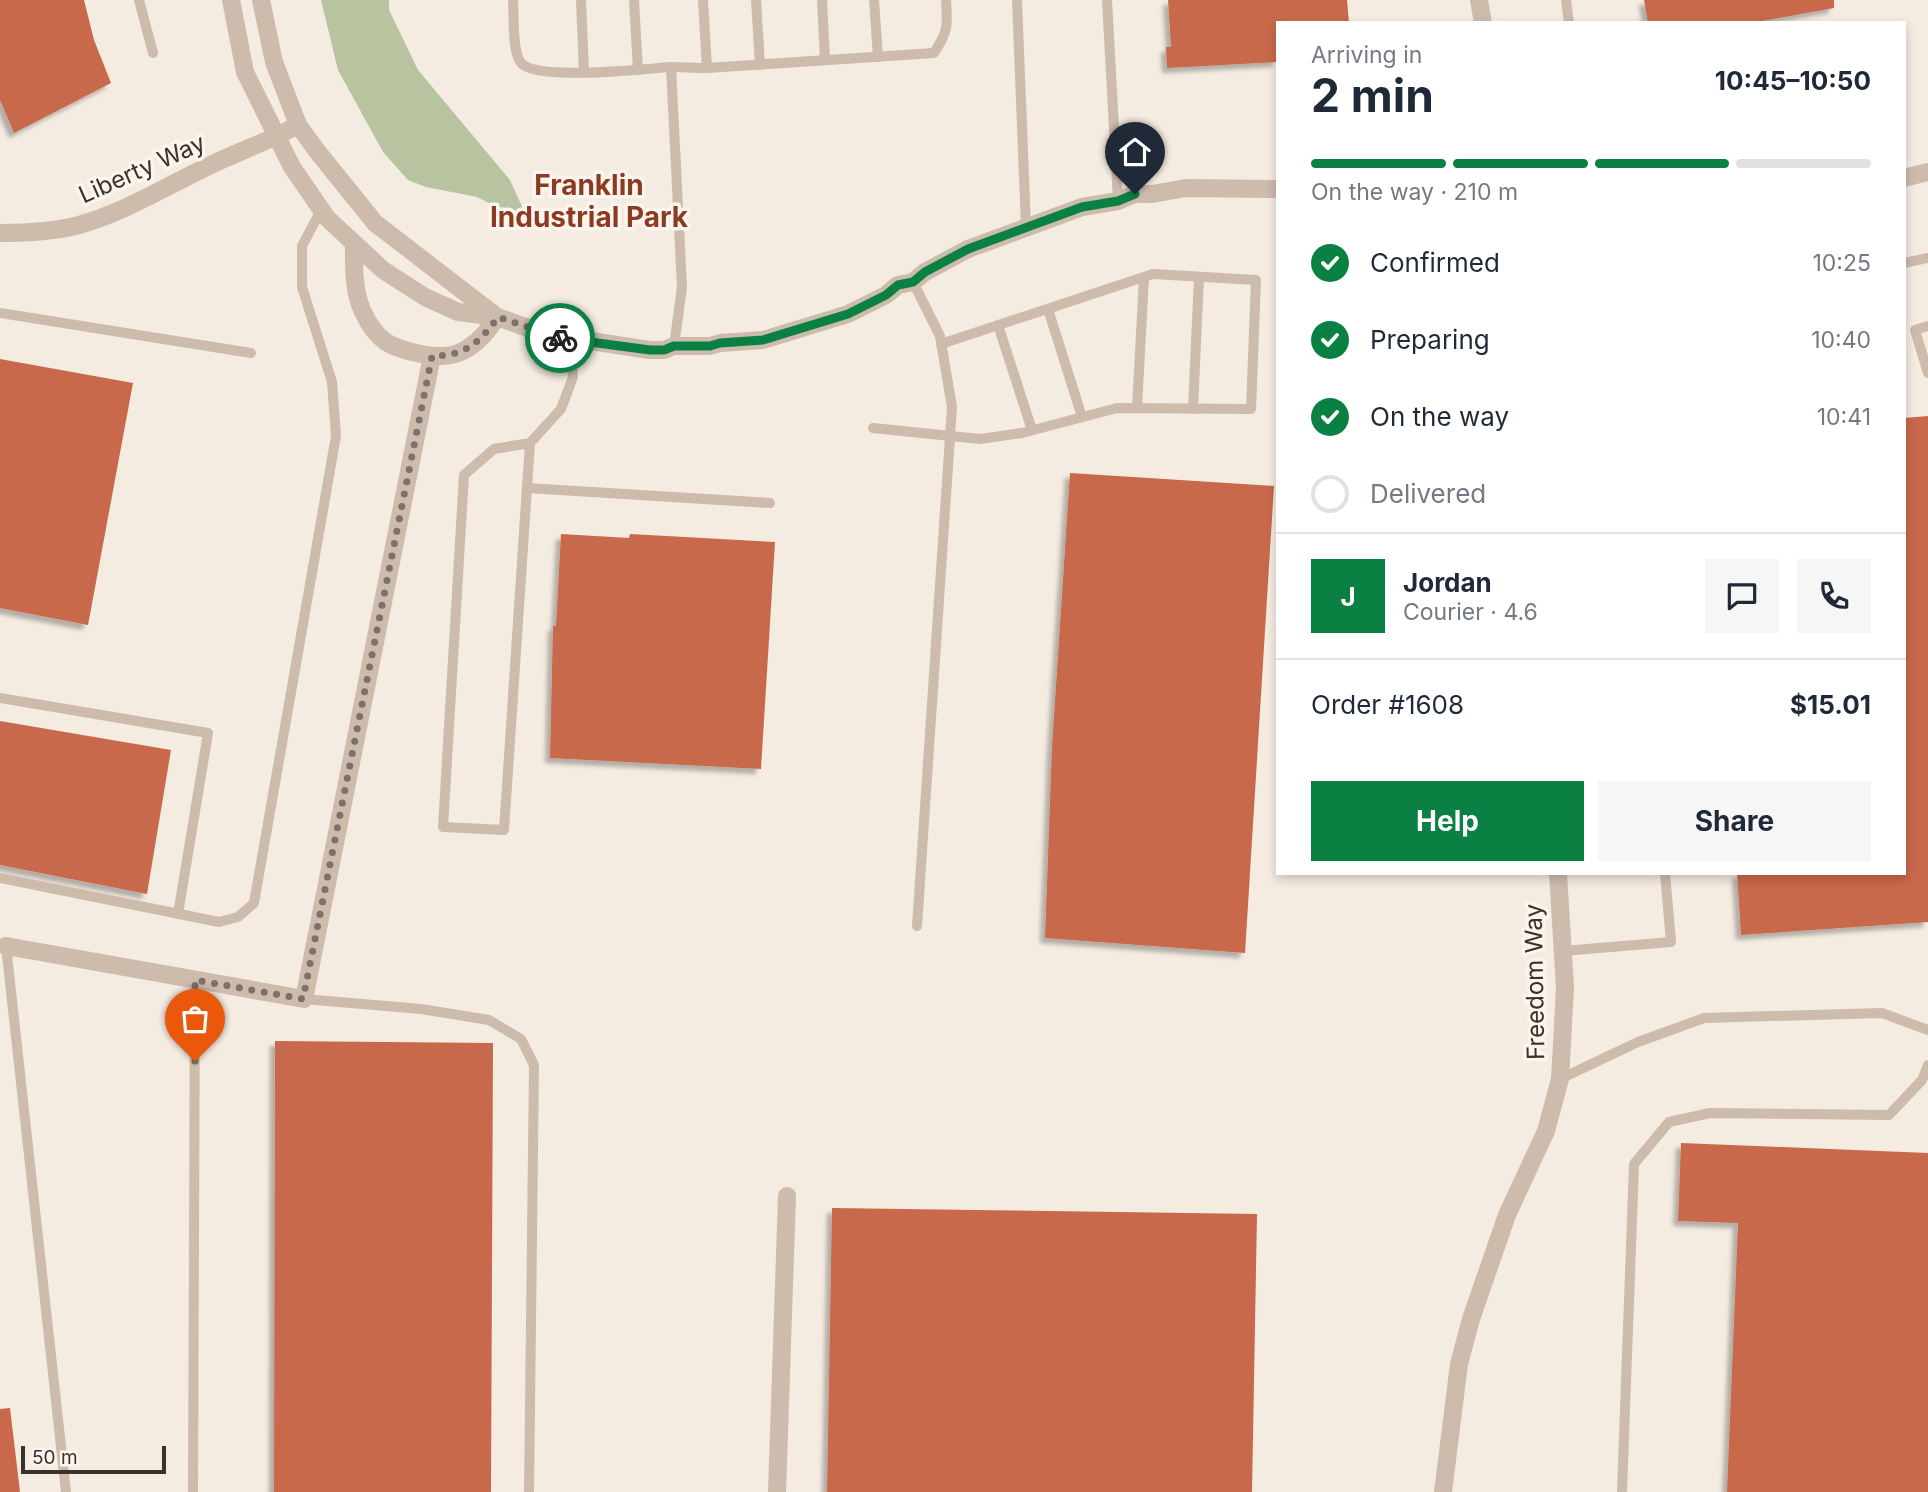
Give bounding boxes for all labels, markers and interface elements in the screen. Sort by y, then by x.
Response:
text: Arriving in [1311,41,1422,69]
text: 10:45–10:50 [1715,65,1871,96]
text: 2 min [1311,67,1434,123]
pin [1105,122,1165,194]
street label: Liberty Way [74,128,209,209]
icon: home [1116,133,1154,171]
district label: Franklin Industrial Park [490,168,689,234]
text: On the way · 210 m [1311,178,1518,206]
icon: check [1311,244,1349,282]
text: Confirmed [1370,247,1500,278]
text: 10:25 [1813,249,1871,277]
courier [525,303,595,373]
icon: bike [541,319,579,357]
icon: check [1311,321,1349,359]
text: Preparing [1370,324,1490,355]
text: 10:40 [1811,326,1871,354]
icon: check [1311,398,1349,436]
text: On the way [1370,401,1509,432]
text: 10:41 [1817,403,1871,431]
text: Delivered [1370,478,1486,509]
button: chat [1705,559,1779,633]
button: phone [1797,559,1871,633]
text: Jordan [1403,567,1492,598]
text: J [1340,581,1356,612]
text: Courier · 4.6 [1403,598,1538,626]
text: Order #1608 [1311,689,1464,720]
text: $15.01 [1790,689,1871,720]
button: Help [1311,781,1584,861]
button: Share [1598,781,1871,861]
street label: Freedom Way [1519,904,1550,1060]
pin [165,989,225,1061]
icon: bag [176,1000,214,1038]
scale bar [21,1443,166,1475]
text: 50 m [32,1446,78,1469]

